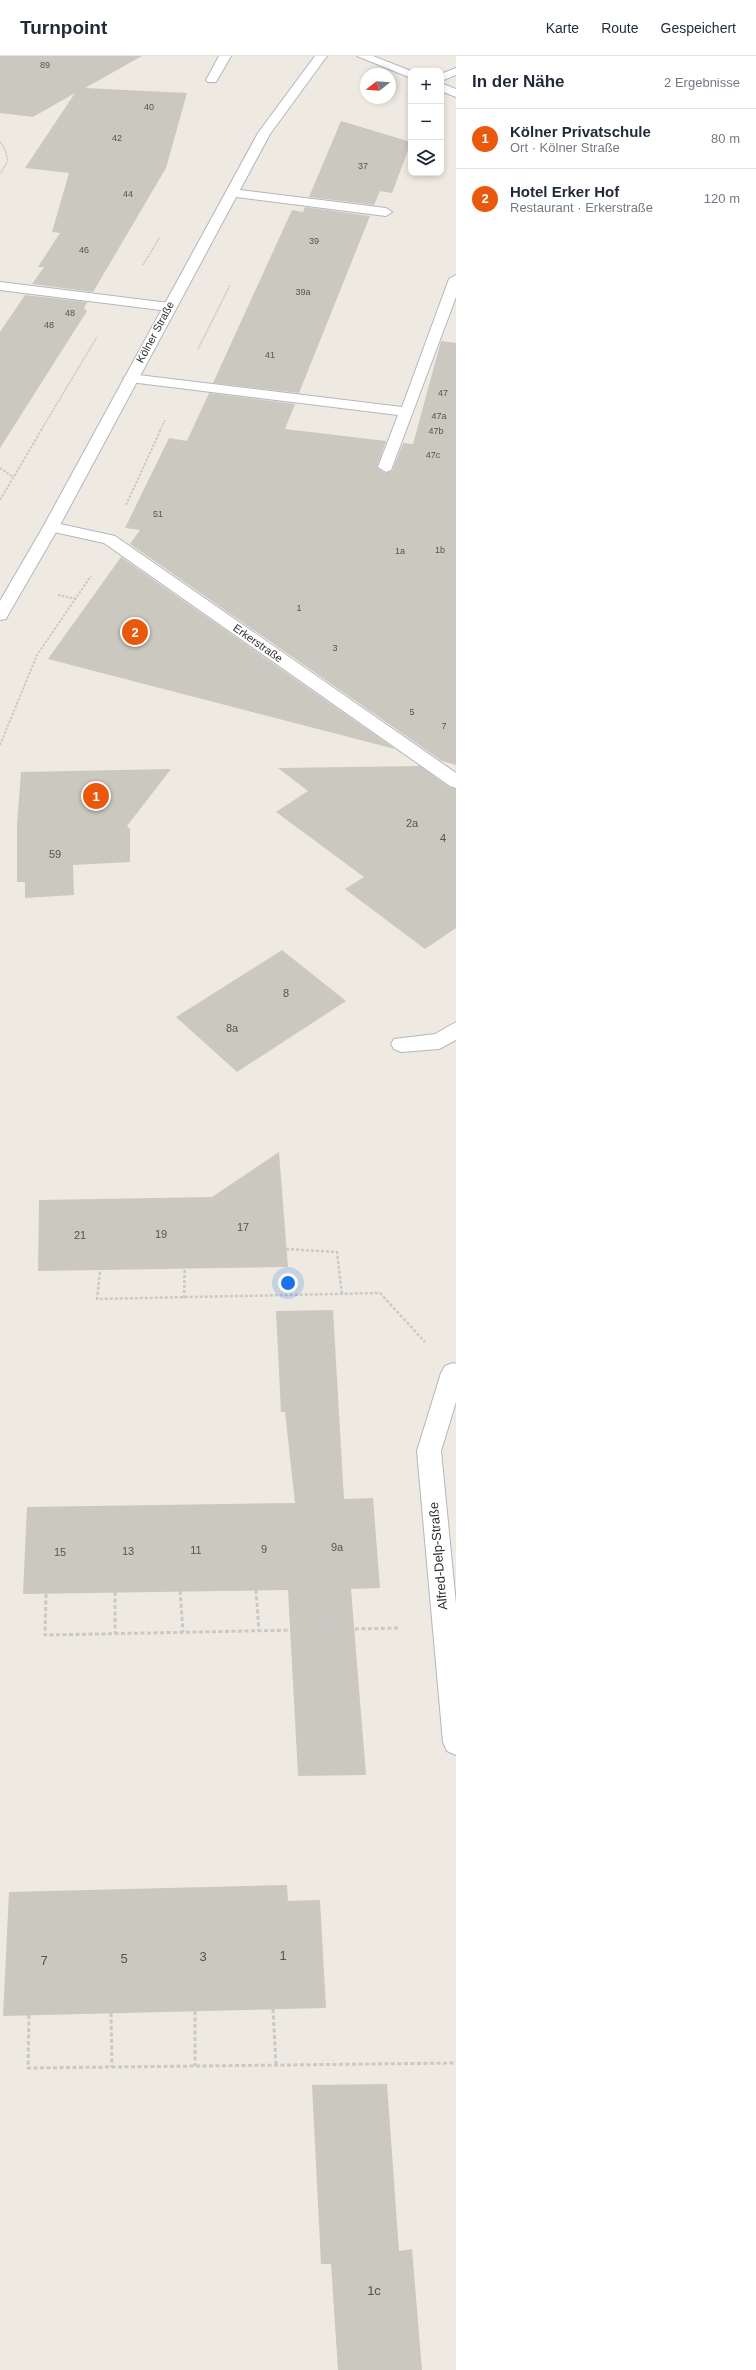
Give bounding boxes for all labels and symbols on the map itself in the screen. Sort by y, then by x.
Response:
house number: 89 [40,60,50,70]
north arrow [360,68,396,104]
house number: 40 [144,102,154,112]
house number: 42 [112,133,122,143]
house number: 37 [358,161,368,171]
house number: 44 [123,189,133,199]
house number: 39 [309,236,319,246]
house number: 46 [79,245,89,255]
house number: 39a [295,287,311,297]
street label: Kölner Straße [134,299,176,365]
house number: 48 [65,308,75,318]
house number: 48 [44,320,54,330]
house number: 41 [265,350,275,360]
house number: 47 [438,388,448,398]
house number: 47a [431,411,447,421]
house number: 47b [428,426,444,436]
house number: 47c [426,450,441,460]
house number: 51 [153,509,163,519]
house number: 1b [435,545,445,555]
house number: 1a [395,546,405,556]
house number: 1 [296,603,302,613]
pin: 2 [122,617,148,647]
street label: Erkerstraße [231,622,285,664]
house number: 3 [332,643,338,653]
house number: 5 [409,707,415,717]
house number: 7 [441,721,447,731]
pin: 1 [83,781,109,811]
house number: 2a [406,817,419,829]
house number: 4 [440,832,446,844]
house number: 59 [49,848,61,860]
house number: 8 [283,987,289,999]
house number: 8a [226,1022,239,1034]
house number: 17 [237,1221,249,1233]
house number: 19 [155,1228,167,1240]
house number: 21 [74,1229,86,1241]
your location [278,1273,298,1293]
street label: Alfred-Delp-Straße [426,1501,450,1611]
house number: 9a [331,1541,344,1553]
house number: 9 [261,1543,267,1555]
house number: 11 [190,1544,202,1556]
house number: 13 [122,1545,134,1557]
house number: 15 [54,1546,66,1558]
house number: 1 [279,1948,287,1963]
house number: 3 [199,1949,207,1964]
house number: 5 [120,1951,128,1966]
house number: 7 [40,1953,48,1968]
house number: 1c [367,2283,381,2298]

